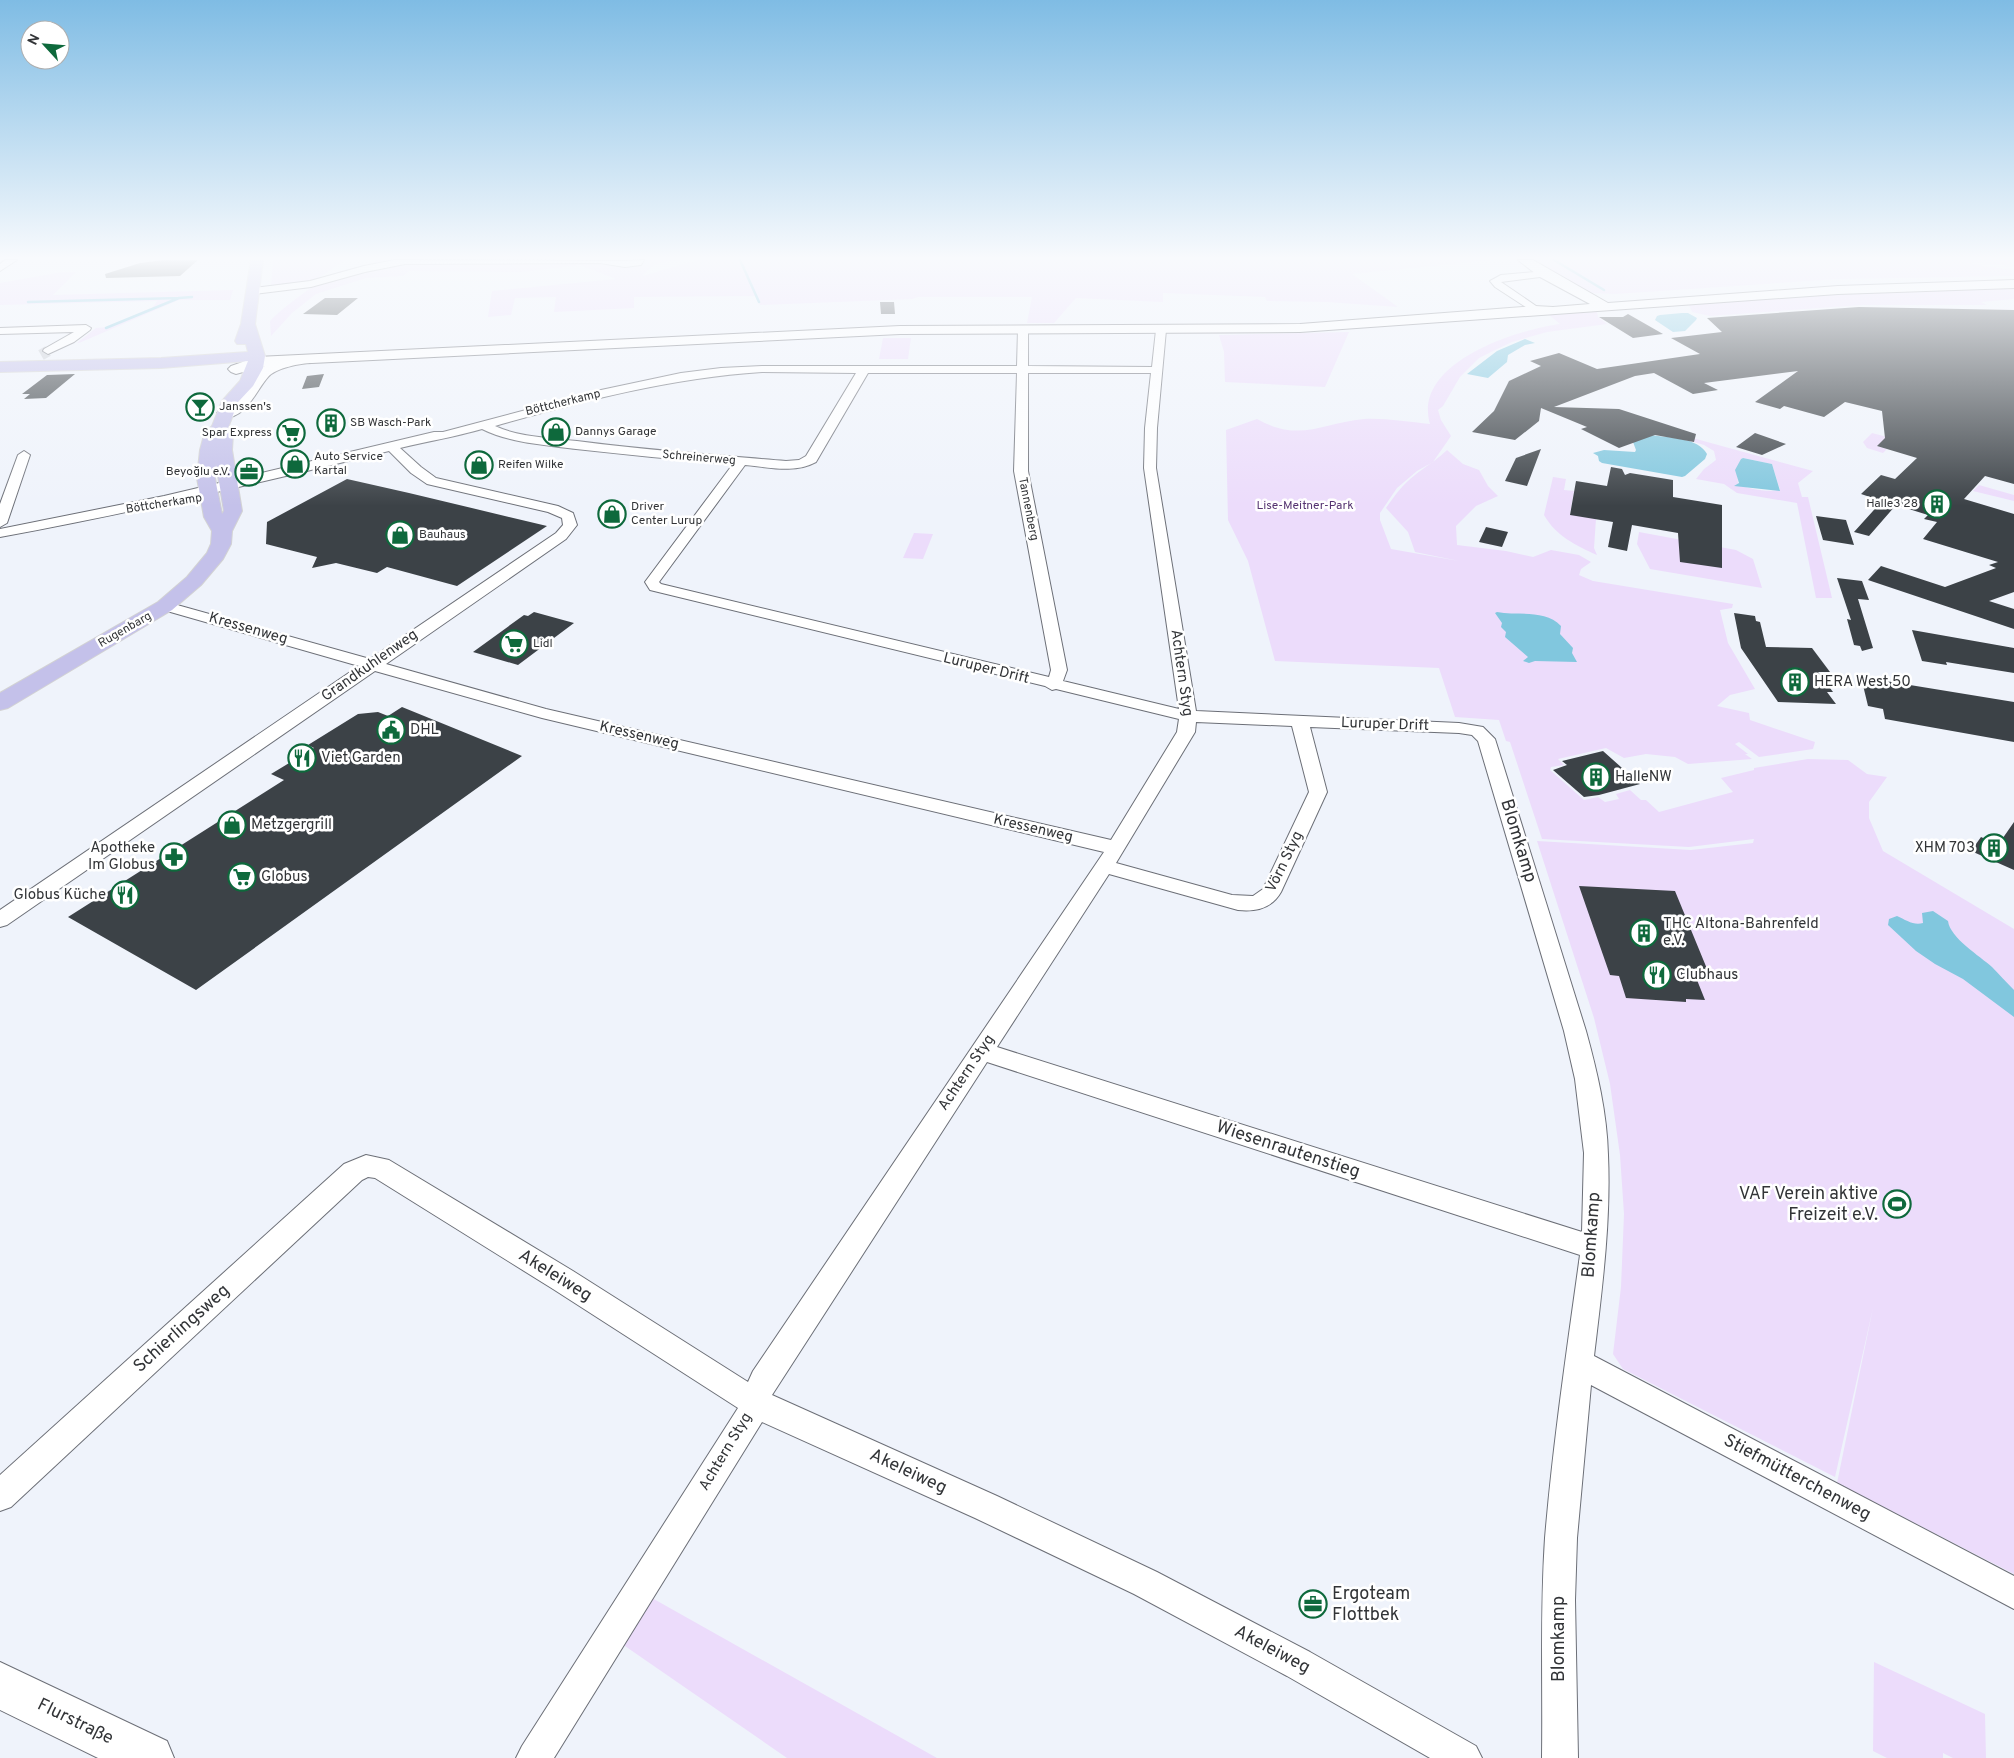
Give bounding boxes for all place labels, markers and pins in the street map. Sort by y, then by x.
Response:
bar icon: Janssen's [185,392,215,422]
place label: Janssen's [219,399,271,415]
building icon: SB Wasch-Park [316,408,346,438]
place label: SB Wasch-Park [350,415,431,431]
shop icon: Dannys Garage [541,417,571,447]
supermarket icon: Spar Express [276,418,306,448]
place label: Dannys Garage [575,424,656,440]
place label: Spar Express [202,425,272,441]
shop icon: Auto Service Kartal [280,449,310,479]
place label: Auto Service Kartal [314,449,383,479]
shop icon: Reifen Wilke [464,450,494,480]
office icon: Beyoğlu e.V. [234,457,264,487]
place label: Reifen Wilke [498,457,564,473]
place label: Beyoğlu e.V. [166,464,230,480]
building icon: Halle3 28 [1922,489,1952,519]
place label: Halle3 28 [1866,496,1918,512]
shop icon: Driver Center Lurup [597,499,627,529]
place label: Driver Center Lurup [631,499,702,529]
shop icon: Bauhaus [385,520,415,550]
place label: Bauhaus [419,527,466,543]
supermarket icon: Lidl [499,629,529,659]
place label: Lidl [533,636,553,652]
building icon: HERA West 50 [1780,667,1810,697]
place label: HERA West 50 [1814,673,1911,692]
public building icon: DHL [376,715,406,745]
place label: DHL [410,721,439,740]
restaurant icon: Viet Garden [287,743,317,773]
place label: Viet Garden [321,749,401,768]
building icon: HalleNW [1581,762,1611,792]
place label: HalleNW [1615,768,1672,787]
shop icon: Metzgergrill [217,810,247,840]
place label: Metzgergrill [251,816,332,835]
building icon: XHM 703 [1979,833,2009,863]
place label: Apotheke Im Globus [88,839,155,875]
place label: XHM 703 [1915,839,1975,858]
pharmacy icon: Apotheke Im Globus [159,842,189,872]
supermarket icon: Globus [227,862,257,892]
place label: Globus [261,868,308,887]
restaurant icon: Globus Küche [110,880,140,910]
place label: Globus Küche [13,886,106,905]
place label: THC Altona-Bahrenfeld e.V. [1663,915,1819,951]
building icon: THC Altona-Bahrenfeld e.V. [1629,918,1659,948]
restaurant icon: Clubhaus [1642,960,1672,990]
place label: Clubhaus [1676,966,1738,985]
place label: VAF Verein aktive Freizeit e.V. [1739,1183,1878,1227]
sports icon: VAF Verein aktive Freizeit e.V. [1882,1189,1912,1219]
place label: Ergoteam Flottbek [1332,1583,1410,1627]
office icon: Ergoteam Flottbek [1298,1589,1328,1619]

